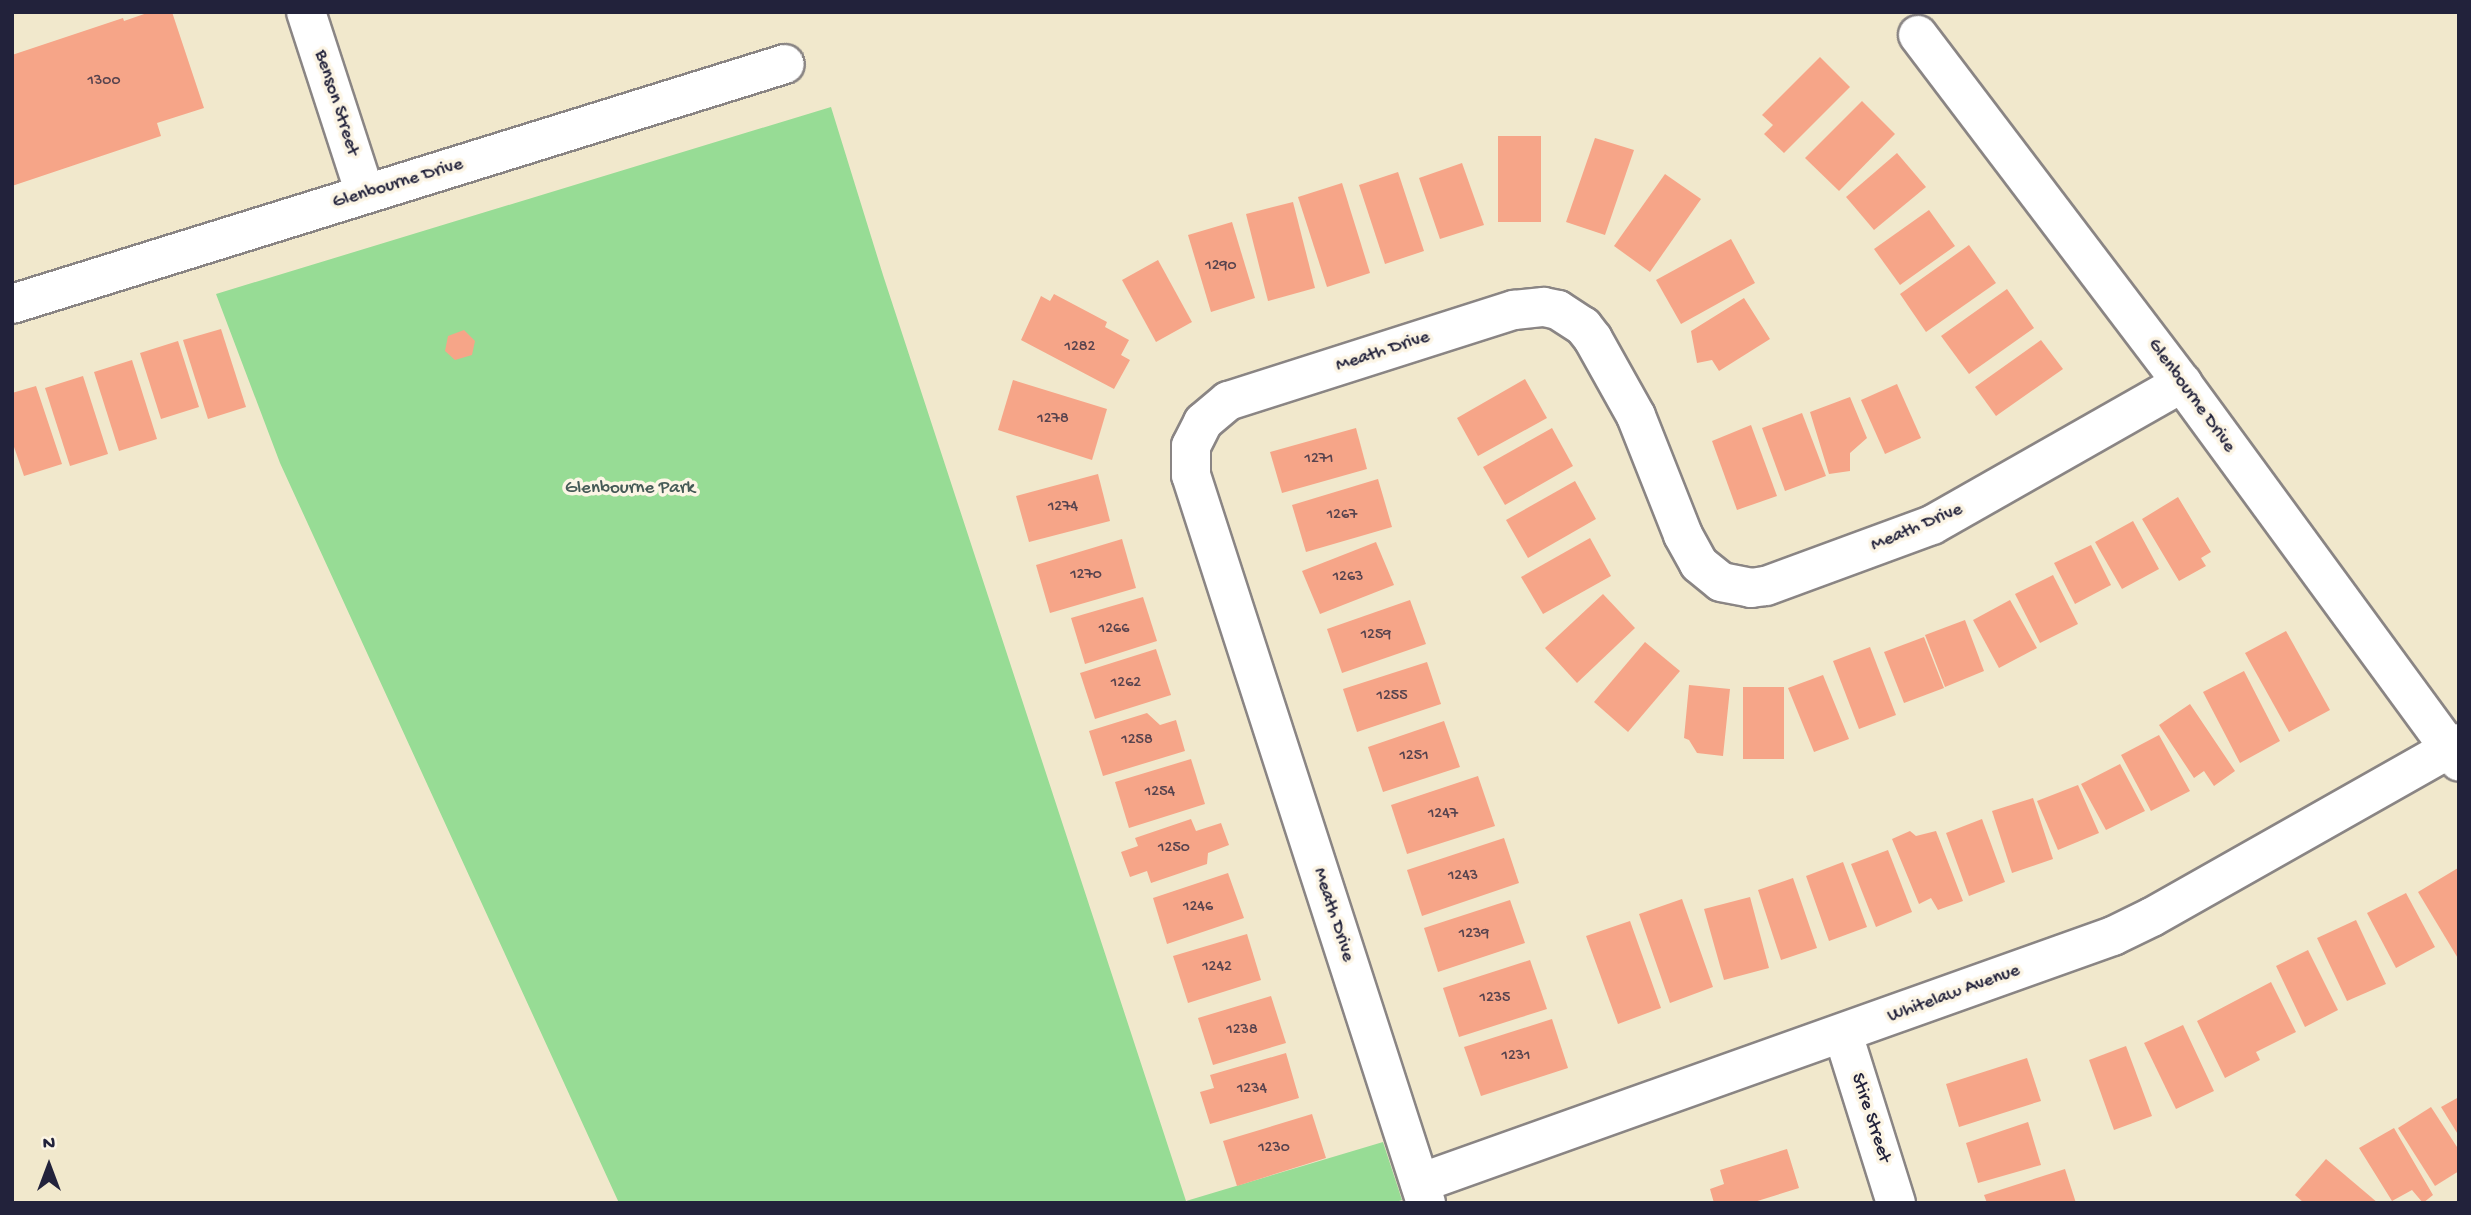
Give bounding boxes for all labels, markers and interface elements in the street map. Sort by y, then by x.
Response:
street label: Benson Street [308,47,364,159]
house number: 1300 [88,72,120,92]
street label: Glenbourne Drive [330,153,466,215]
house number: 1290 [1205,257,1237,277]
street label: Meath Drive [1333,326,1433,378]
street label: Glenbourne Drive [2142,335,2240,457]
house number: 1282 [1065,338,1095,358]
house number: 1278 [1037,410,1069,430]
house number: 1271 [1304,450,1334,470]
park label: Glenbourne Park [565,478,695,500]
house number: 1274 [1048,498,1078,518]
street label: Meath Drive [1868,498,1966,558]
house number: 1267 [1327,506,1357,526]
house number: 1270 [1070,566,1102,586]
house number: 1263 [1333,568,1363,588]
house number: 1266 [1099,620,1129,640]
house number: 1259 [1361,626,1391,646]
house number: 1262 [1111,674,1141,694]
house number: 1255 [1376,687,1408,707]
house number: 1258 [1121,731,1153,751]
house number: 1251 [1399,747,1429,767]
house number: 1254 [1145,783,1175,803]
house number: 1247 [1428,805,1458,825]
house number: 1250 [1158,839,1190,859]
street label: Meath Drive [1307,865,1359,965]
house number: 1243 [1448,867,1478,887]
house number: 1246 [1183,898,1213,918]
house number: 1239 [1459,925,1489,945]
house number: 1242 [1202,958,1232,978]
street label: Whitelaw Avenue [1885,959,2023,1029]
house number: 1235 [1479,989,1511,1009]
house number: 1238 [1226,1021,1258,1041]
house number: 1231 [1501,1047,1531,1067]
street label: Stire Street [1845,1071,1895,1165]
house number: 1234 [1237,1080,1267,1100]
north arrow [14,1131,84,1201]
text: N [43,1133,55,1156]
house number: 1230 [1258,1139,1290,1159]

